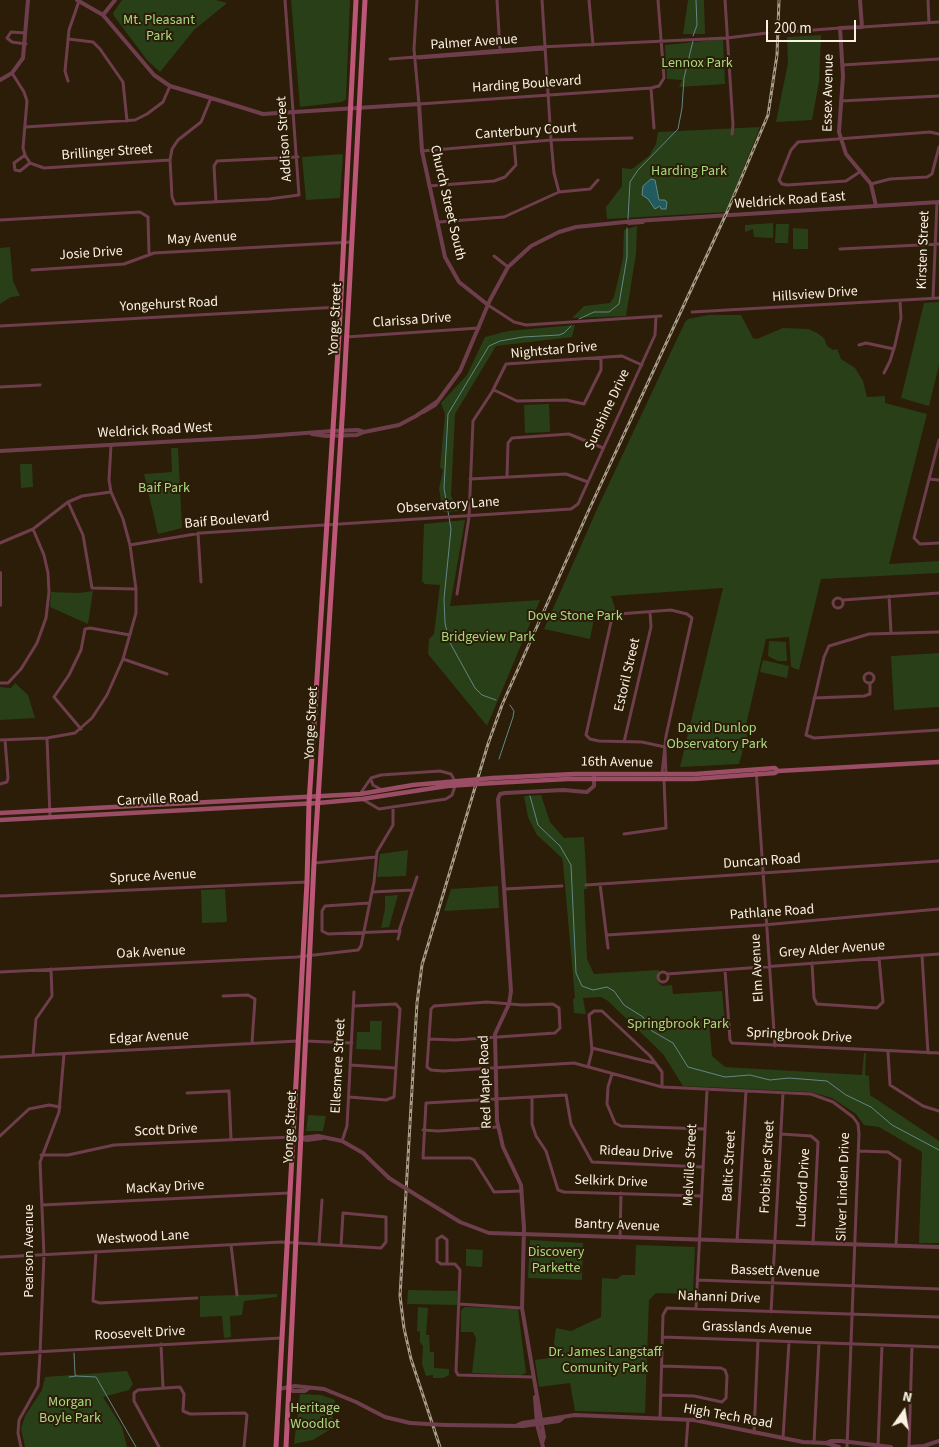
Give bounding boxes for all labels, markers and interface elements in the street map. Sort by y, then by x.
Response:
scale bar [769,10,859,42]
park label: Mt. Pleasant Park [123,13,195,46]
text: 200 m [774,18,812,39]
street label: Palmer Avenue [430,32,518,54]
street label: Essex Avenue [820,54,838,132]
park label: Lennox Park [661,56,733,72]
street label: Harding Boulevard [472,73,582,97]
street label: Addison Street [274,96,296,182]
street label: Canterbury Court [475,120,577,144]
street label: Brillinger Street [61,141,153,165]
street label: Church Street South [426,144,468,262]
park label: Harding Park [651,164,727,180]
street label: Weldrick Road East [734,189,846,213]
street label: Kirsten Street [914,210,934,290]
street label: May Avenue [167,229,237,249]
street label: Josie Drive [59,243,123,265]
street label: Yonge Street [326,282,346,356]
street label: Hillsview Drive [772,284,858,306]
street label: Yongehurst Road [119,294,219,316]
street label: Clarissa Drive [372,310,452,332]
street label: Nightstar Drive [510,339,598,363]
street label: Sunshine Drive [582,367,634,453]
street label: Weldrick Road West [97,420,213,442]
park label: Baif Park [138,481,190,497]
street label: Observatory Lane [396,494,500,518]
street label: Baif Boulevard [184,509,270,533]
park label: Dove Stone Park [527,609,623,625]
park label: Bridgeview Park [441,630,535,646]
street label: Estoril Street [611,637,645,713]
street label: Yonge Street [302,686,322,760]
park label: David Dunlop Observatory Park [666,721,768,754]
street label: 16th Avenue [581,754,653,772]
street label: Carrville Road [117,789,199,811]
street label: Duncan Road [723,851,801,873]
street label: Spruce Avenue [109,866,197,888]
street label: Pathlane Road [729,902,815,924]
street label: Elm Avenue [748,933,768,1003]
street label: Grey Alder Avenue [778,938,886,962]
street label: Oak Avenue [116,943,186,963]
park label: Springbrook Park [627,1017,729,1033]
street label: Ellesmere Street [328,1018,350,1114]
street label: Springbrook Drive [746,1025,852,1047]
street label: Edgar Avenue [109,1028,189,1048]
street label: Red Maple Road [476,1035,496,1129]
street label: Yonge Street [281,1090,301,1164]
street label: Frobisher Street [757,1120,779,1214]
street label: Scott Drive [134,1121,198,1141]
street label: Melville Street [680,1123,702,1207]
street label: Baltic Street [720,1130,740,1202]
street label: Silver Linden Drive [834,1132,854,1242]
street label: Rideau Drive [599,1143,673,1163]
street label: Ludford Drive [794,1148,814,1228]
street label: Selkirk Drive [574,1172,648,1192]
street label: MacKay Drive [125,1178,205,1198]
street label: Pearson Avenue [22,1204,38,1298]
street label: Bantry Avenue [574,1216,660,1236]
street label: Westwood Lane [96,1227,190,1249]
park label: Discovery Parkette [528,1245,584,1278]
street label: Bassett Avenue [730,1262,820,1282]
street label: Nahanni Drive [677,1288,761,1308]
street label: Grasslands Avenue [702,1319,812,1339]
street label: Roosevelt Drive [94,1323,186,1345]
park label: Dr. James Langstaff Comunity Park [548,1345,662,1378]
north arrow [879,1387,929,1437]
text: N [901,1387,914,1408]
park label: Morgan Boyle Park [39,1395,101,1428]
park label: Heritage Woodlot [290,1401,340,1434]
street label: High Tech Road [682,1401,774,1433]

